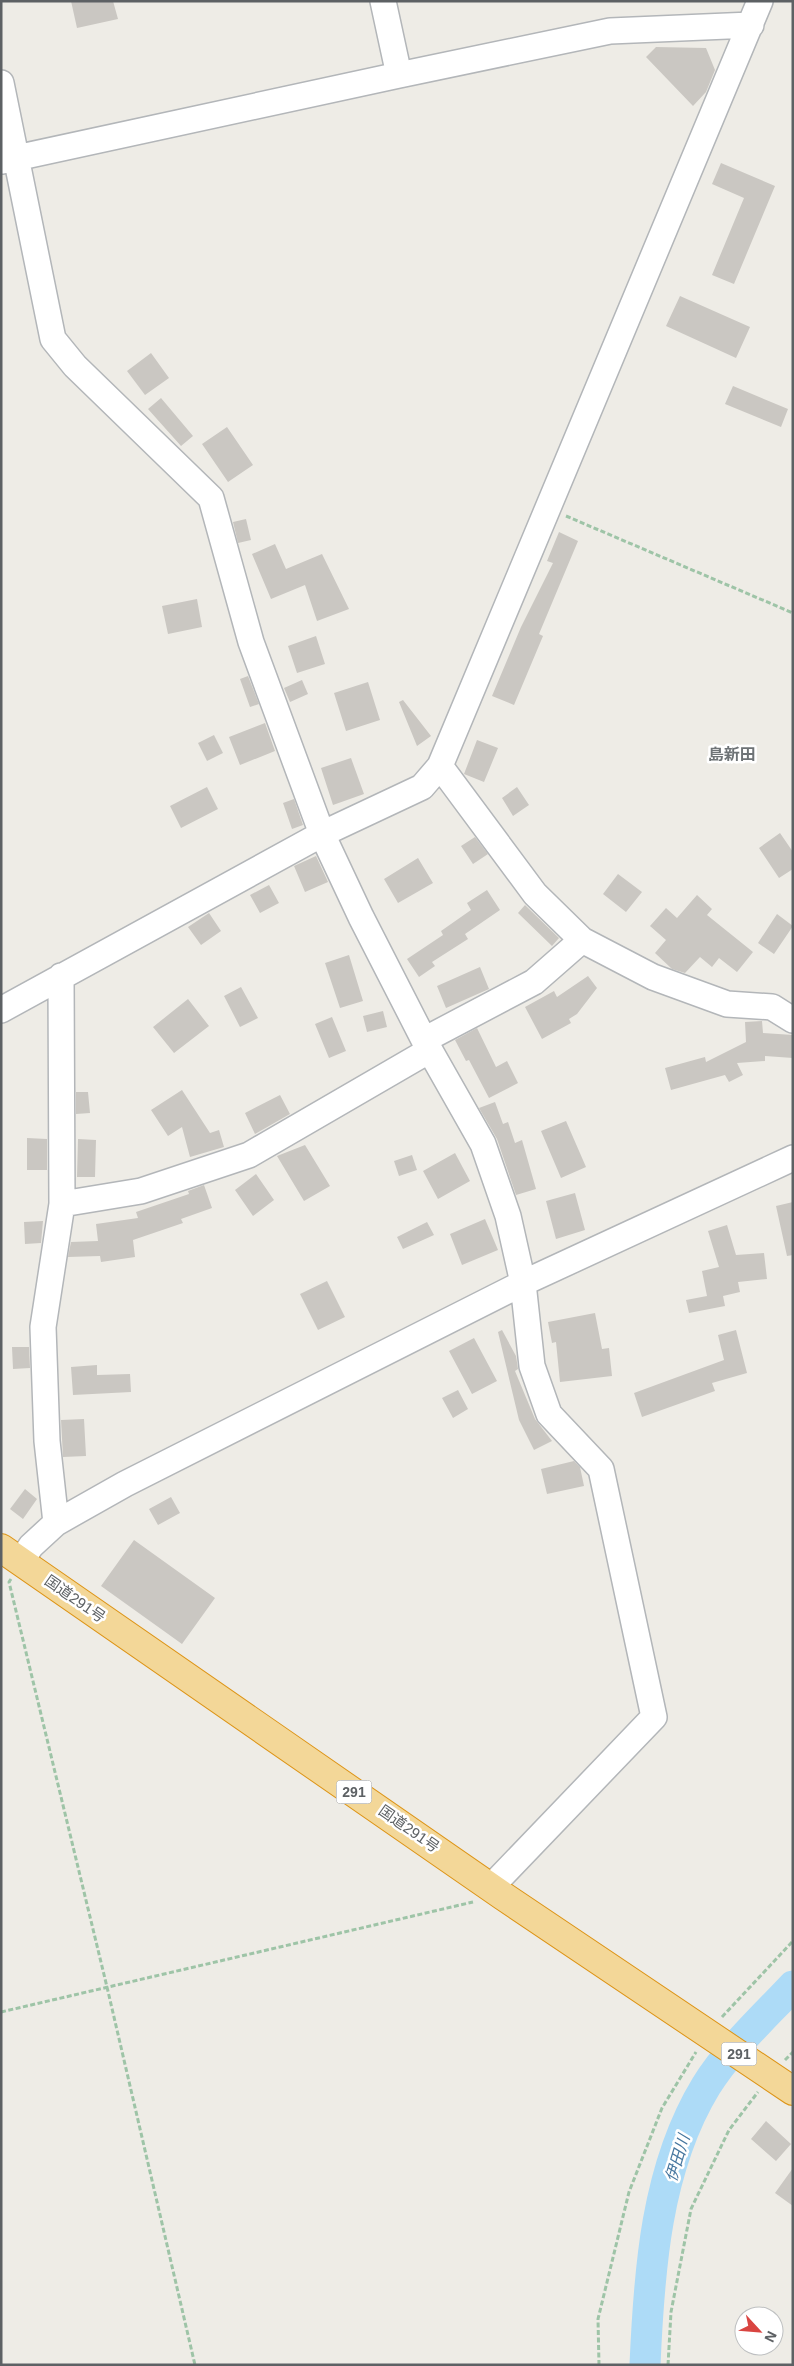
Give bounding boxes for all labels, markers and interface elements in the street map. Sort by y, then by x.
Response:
district label: 島新田 [708,746,756,763]
street label: 国道291号 [42,1572,109,1626]
road number: 291 [336,1780,372,1804]
street label: 国道291号 [376,1802,443,1856]
road number: 291 [722,2042,756,2066]
water label: 伊田川 [662,2131,693,2184]
north arrow [734,2306,784,2356]
text: N [761,2329,780,2345]

